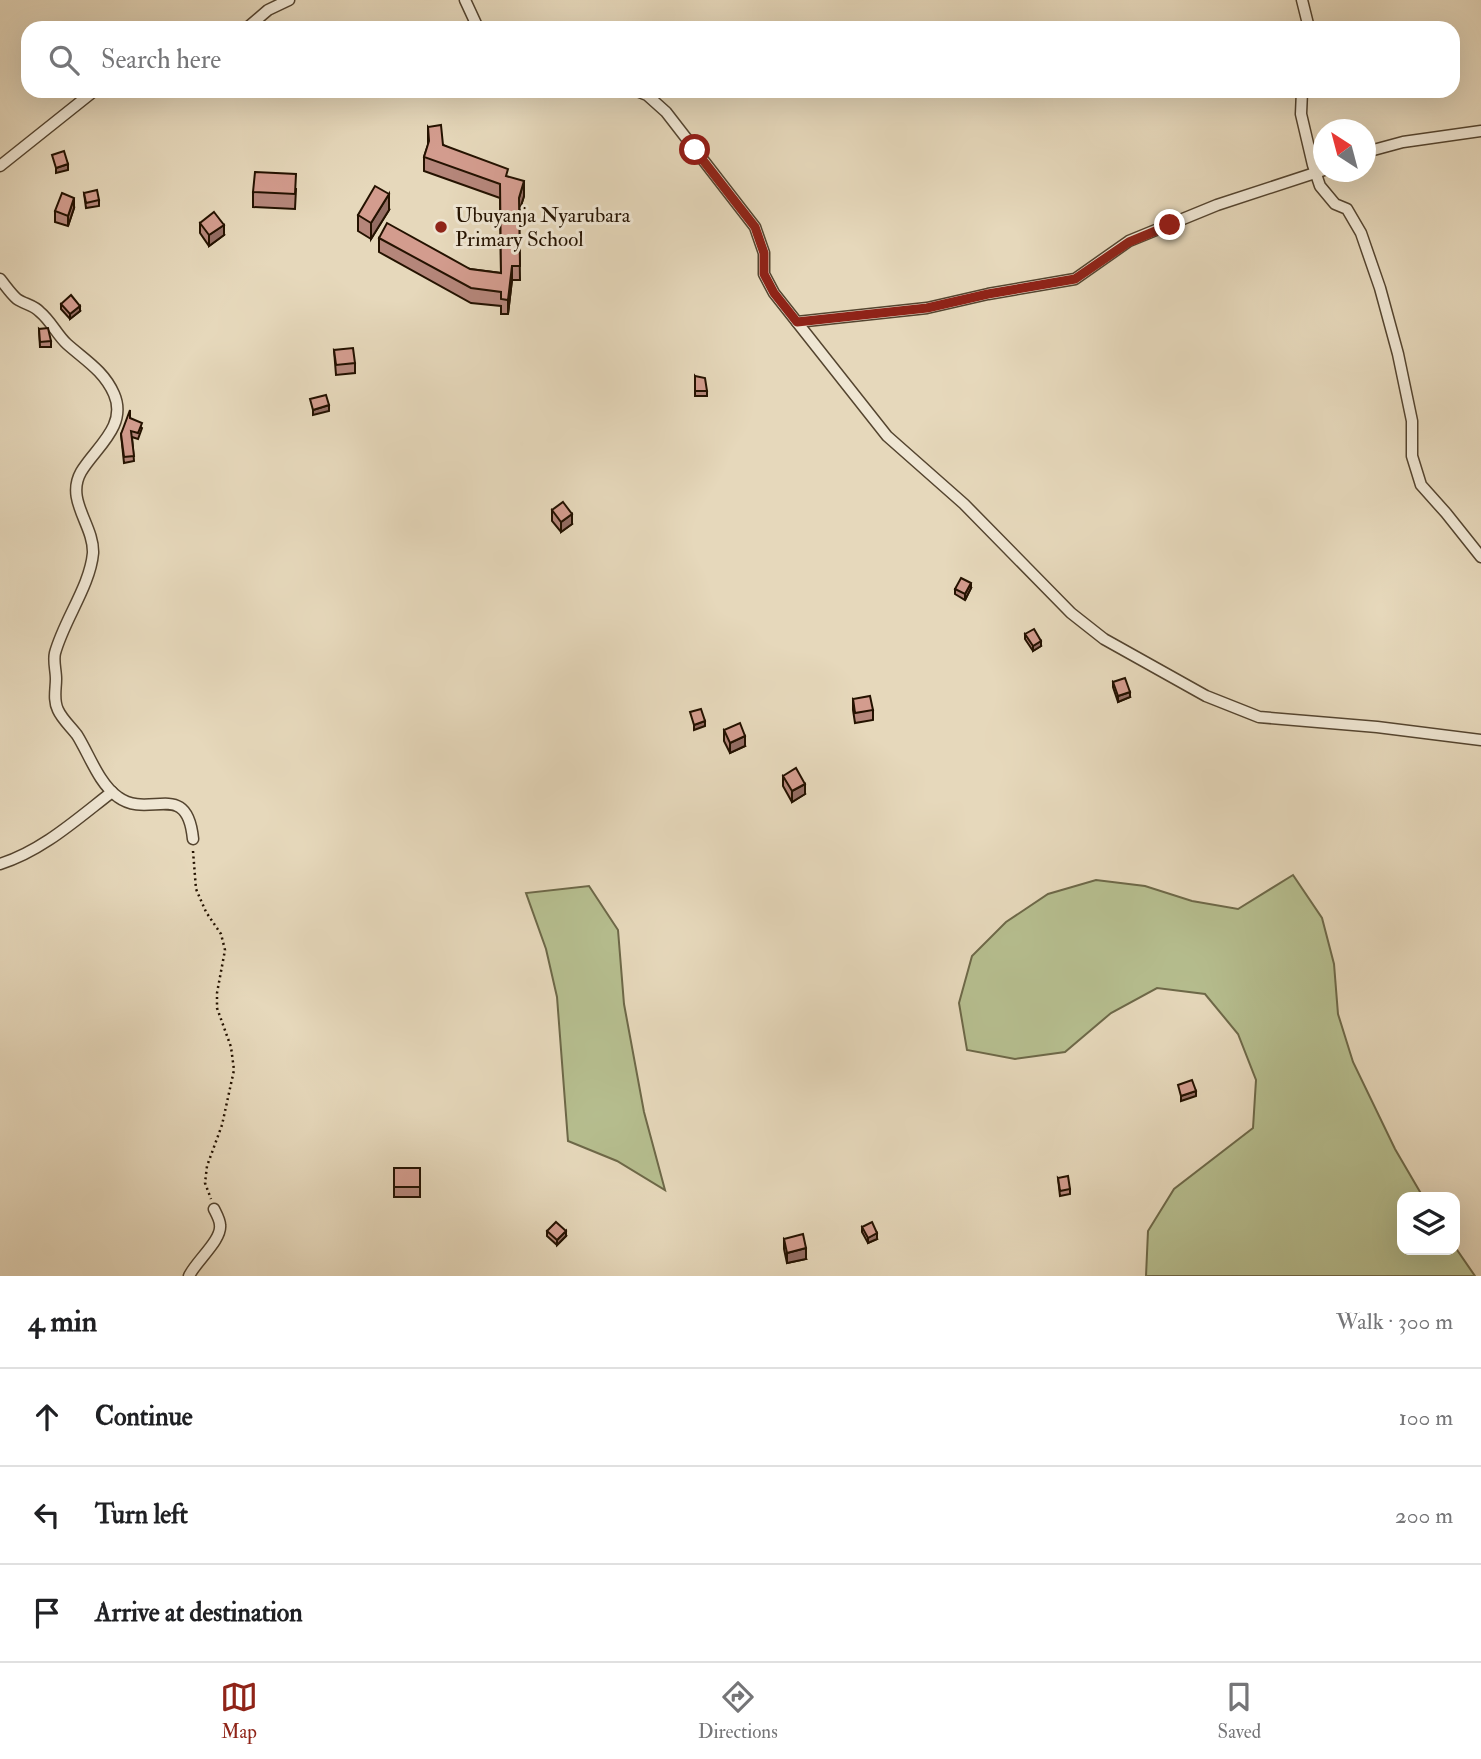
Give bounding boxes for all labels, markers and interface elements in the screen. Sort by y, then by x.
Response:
search box [21,21,1460,98]
icon: search [45,41,83,79]
text: Search here [101,44,221,76]
north arrow [1313,119,1376,182]
route start [679,134,710,165]
place label: Ubuyanja Nyarubara Primary School [455,202,631,253]
route end [1154,209,1185,240]
marker: Ubuyanja Nyarubara Primary School [433,219,449,235]
map controls [1397,1192,1460,1255]
button: layers [1397,1192,1460,1255]
text: 4 min [28,1303,97,1340]
text: Walk · 300 m [1336,1307,1453,1336]
icon: ahead [28,1398,66,1436]
text: Continue [95,1401,193,1433]
text: 100 m [1399,1403,1453,1432]
icon: left [28,1496,66,1534]
text: Turn left [95,1499,188,1531]
text: 200 m [1395,1501,1453,1530]
icon: arrive [28,1594,66,1632]
text: Arrive at destination [95,1597,303,1629]
tab: Map [220,1678,258,1744]
tab: Directions [698,1678,778,1744]
tab: Saved [1218,1678,1261,1744]

